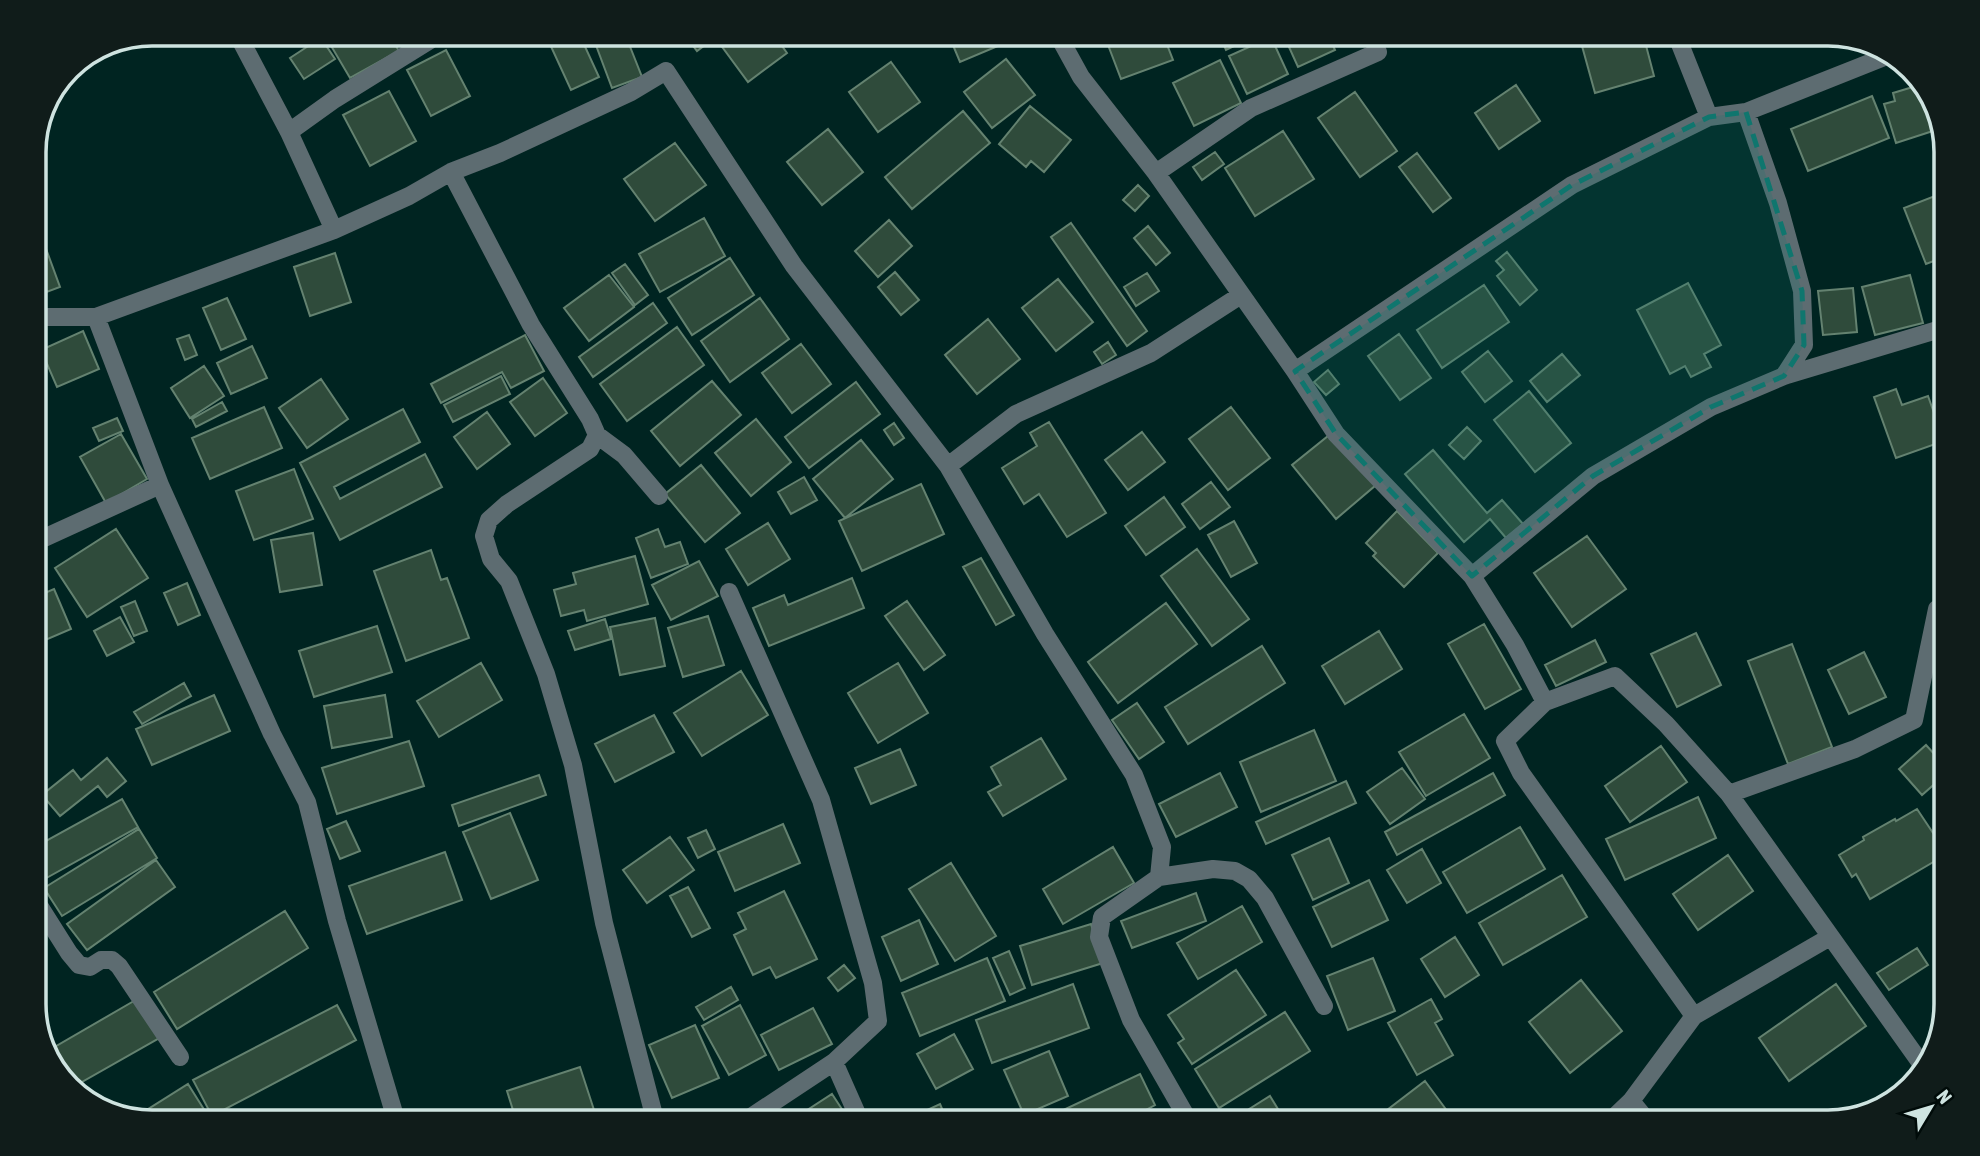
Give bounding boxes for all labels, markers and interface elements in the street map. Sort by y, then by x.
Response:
north arrow [1896,1072,1966,1142]
text: N [1932,1085,1957,1108]

